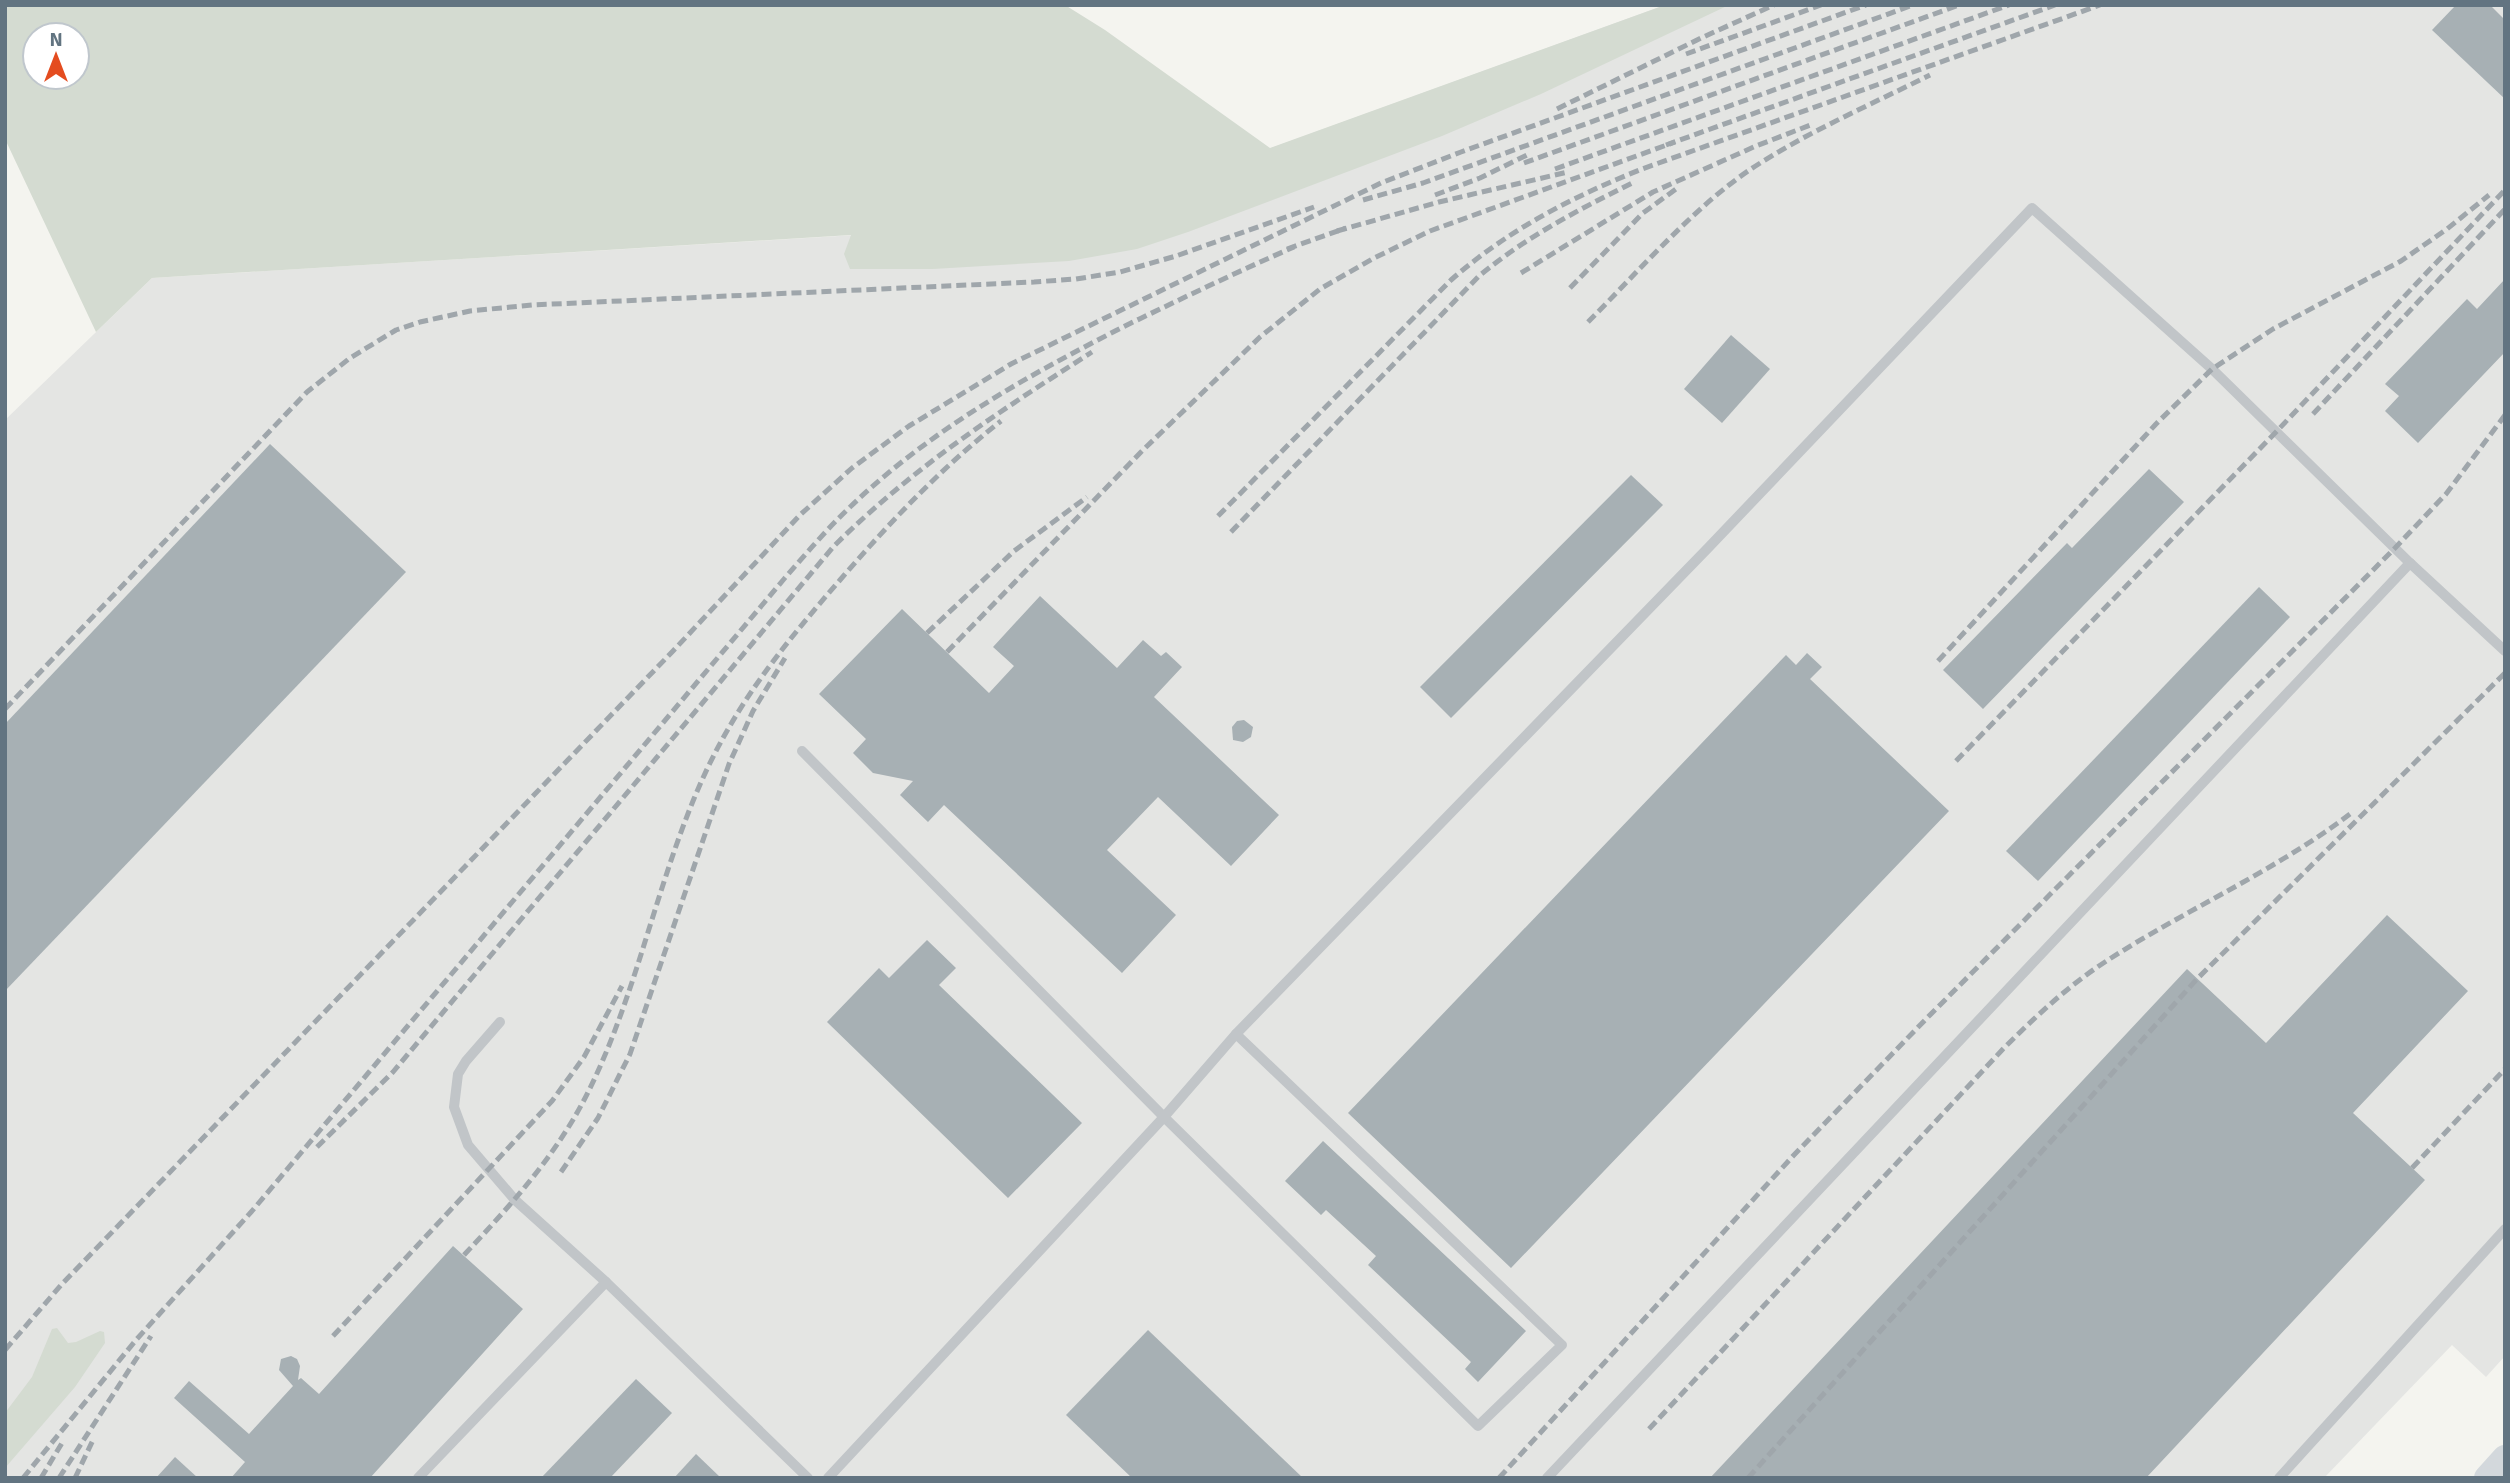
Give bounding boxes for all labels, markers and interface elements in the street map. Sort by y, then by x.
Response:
north arrow [21,21,91,91]
text: N [49,28,63,52]

